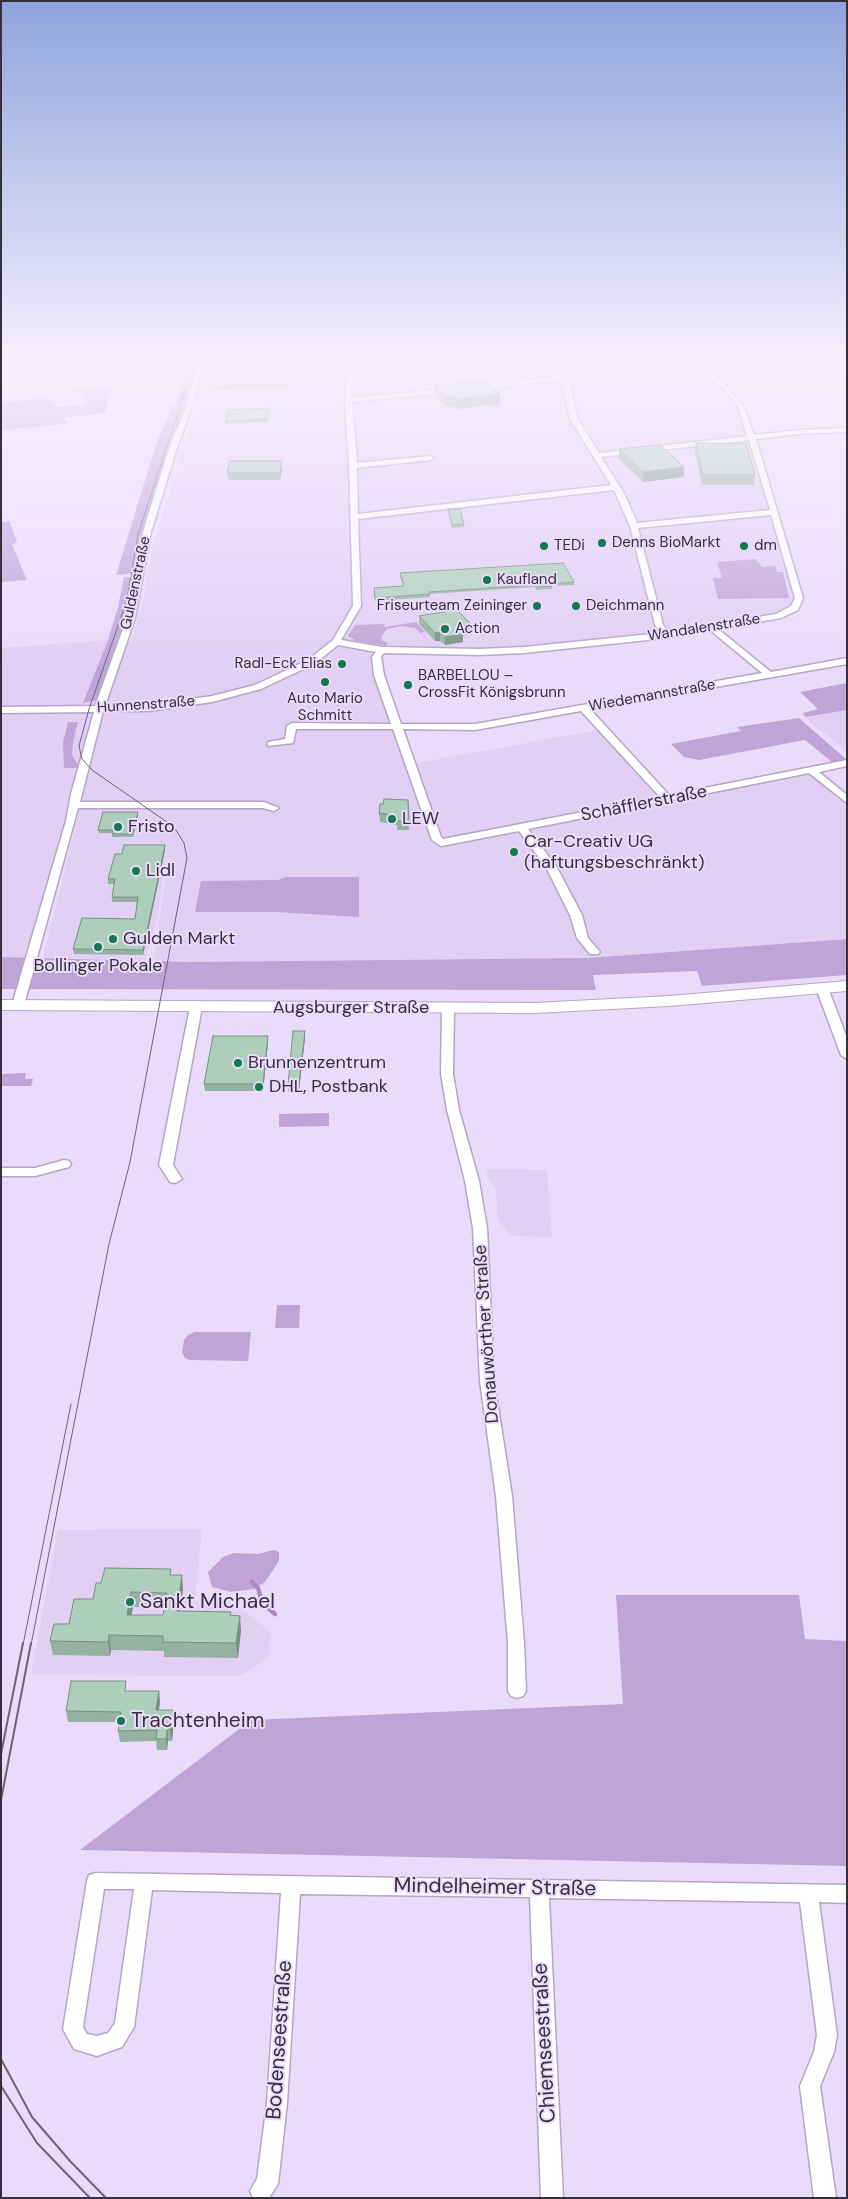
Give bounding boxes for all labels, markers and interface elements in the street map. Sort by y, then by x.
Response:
place label: Denns BioMarkt [612,534,721,552]
street label: Guldenstraße [117,535,155,631]
place label: TEDi [554,537,585,555]
marker: Denns BioMarkt [596,537,608,549]
place label: dm [754,537,777,555]
marker: TEDi [538,540,550,552]
marker: dm [738,540,750,552]
place label: Kaufland [497,571,557,589]
marker: Kaufland [481,574,493,586]
place label: Friseurteam Zeininger [377,597,527,615]
place label: Deichmann [586,597,664,615]
marker: Friseurteam Zeininger [531,600,543,612]
marker: Deichmann [570,600,582,612]
street label: Wandalenstraße [646,610,762,646]
place label: Action [455,620,500,638]
marker: Action [439,623,451,635]
place label: Radl-Eck Elias [235,655,332,673]
marker: Radl-Eck Elias [336,658,348,670]
place label: BARBELLOU – CrossFit Königsbrunn [418,667,565,702]
marker: Auto Mario Schmitt [319,676,331,688]
street label: Wiedemannstraße [587,676,717,716]
marker: BARBELLOU – CrossFit Königsbrunn [402,679,414,691]
place label: Auto Mario Schmitt [287,690,363,725]
street label: Hunnenstraße [96,693,196,717]
street label: Schäfflerstraße [579,781,709,827]
place label: LEW [402,808,439,830]
marker: LEW [386,813,398,825]
place label: Fristo [128,816,175,838]
marker: Fristo [112,821,124,833]
place label: Car-Creativ UG (haftungsbeschränkt) [524,831,705,874]
marker: Car-Creativ UG (haftungsbeschränkt) [508,846,520,858]
place label: Lidl [146,860,175,882]
marker: Lidl [130,865,142,877]
place label: Gulden Markt [123,928,235,950]
marker: Gulden Markt [107,933,119,945]
marker: Bollinger Pokale [92,941,104,953]
place label: Bollinger Pokale [33,955,163,977]
street label: Augsburger Straße [273,997,429,1019]
place label: Brunnenzentrum [248,1052,386,1074]
marker: Brunnenzentrum [232,1057,244,1069]
place label: DHL, Postbank [269,1076,388,1098]
marker: DHL, Postbank [253,1081,265,1093]
street label: Donauwörther Straße [470,1244,504,1424]
place label: Sankt Michael [140,1589,275,1615]
marker: Sankt Michael [124,1596,136,1608]
place label: Trachtenheim [131,1708,265,1734]
marker: Trachtenheim [115,1715,127,1727]
street label: Mindelheimer Straße [393,1874,597,1902]
street label: Bodenseestraße [262,1959,298,2121]
street label: Chiemseestraße [528,1962,562,2124]

